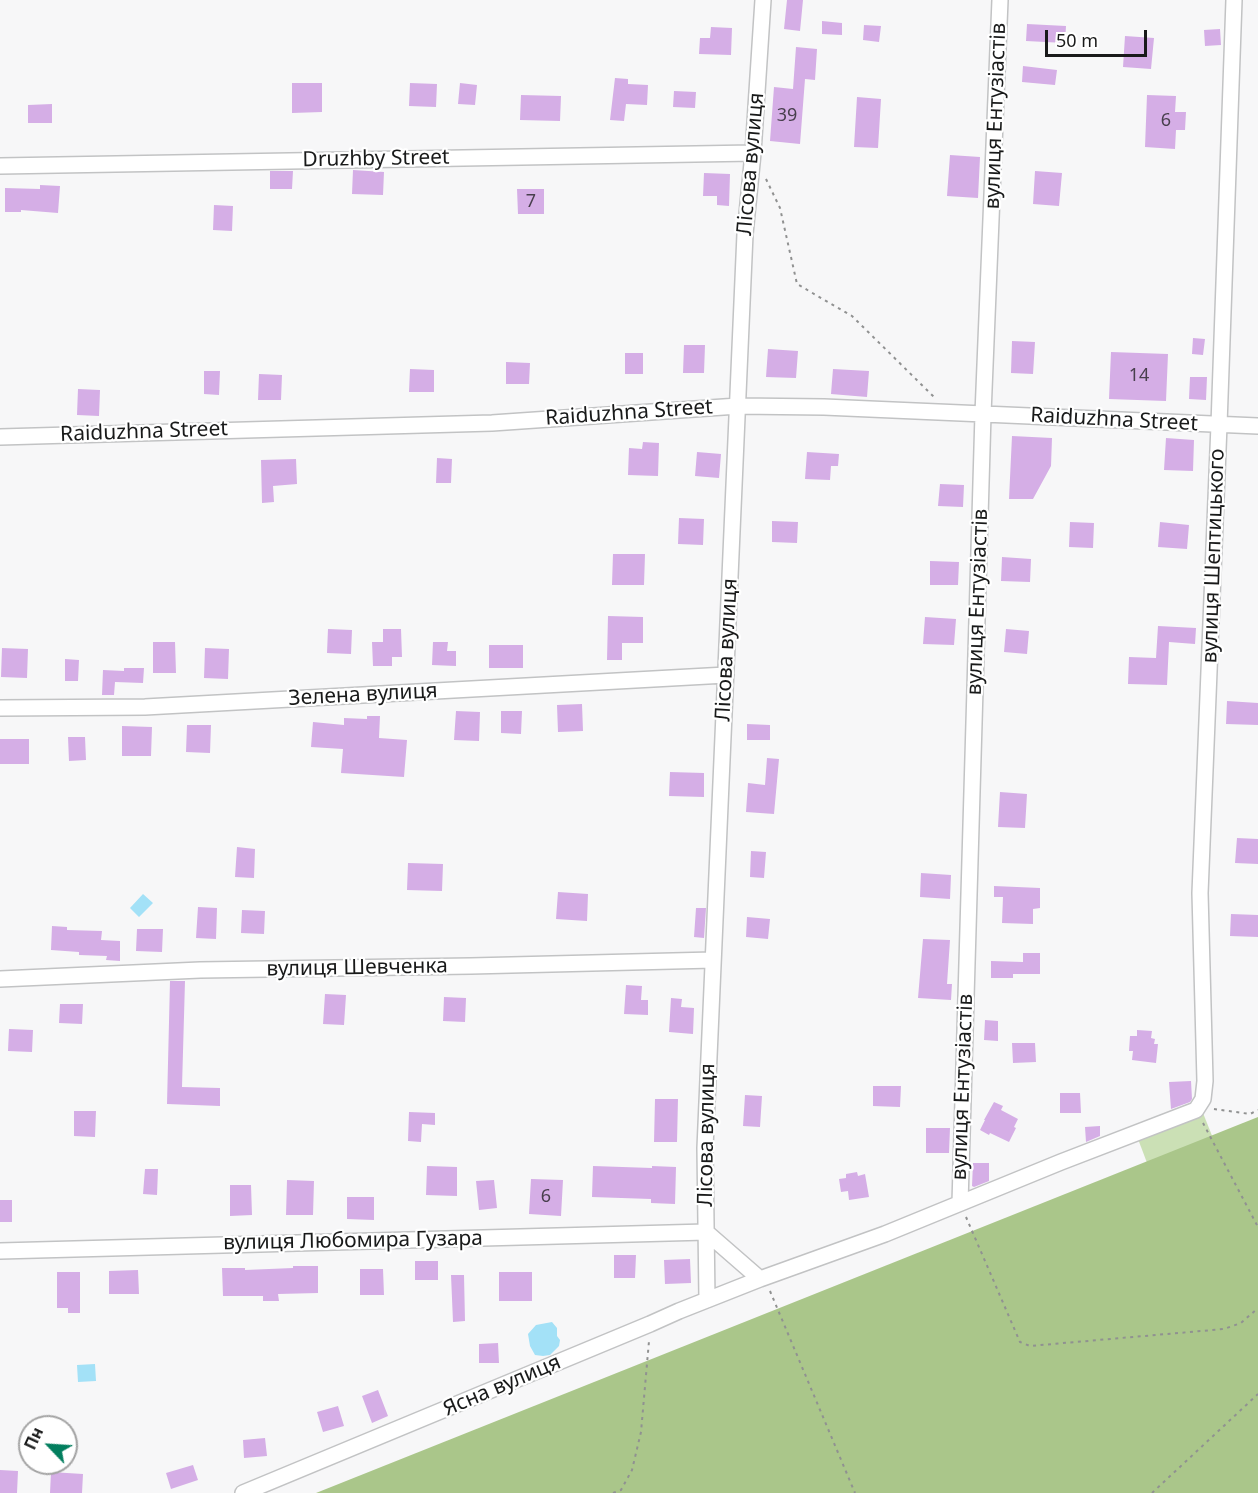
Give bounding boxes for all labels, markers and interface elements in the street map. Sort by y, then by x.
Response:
scale bar [1048,18,1150,56]
street label: вулиця Ентузіастів [980,22,1012,210]
text: 50 m [1056,28,1098,52]
street label: Лісова вулиця [732,92,770,236]
house number: 39 [777,105,797,127]
house number: 6 [1161,110,1171,132]
street label: Druzhby Street [302,145,450,173]
house number: 7 [526,191,536,213]
house number: 14 [1129,365,1149,387]
street label: Raiduzhna Street [544,395,714,431]
street label: Raiduzhna Street [1030,403,1198,437]
street label: Raiduzhna Street [60,416,228,448]
street label: вулиця Шептицького [1198,448,1230,664]
street label: вулиця Ентузіастів [962,508,994,696]
street label: Лісова вулиця [711,578,743,722]
street label: Зелена вулиця [288,679,438,711]
street label: вулиця Шевченка [266,954,448,982]
street label: вулиця Ентузіастів [947,993,979,1181]
street label: Лісова вулиця [693,1063,721,1207]
house number: 6 [541,1186,551,1208]
street label: вулиця Любомира Гузара [223,1226,483,1256]
street label: Ясна вулиця [439,1350,565,1422]
north arrow [18,1415,78,1475]
text: Пн [19,1423,48,1453]

